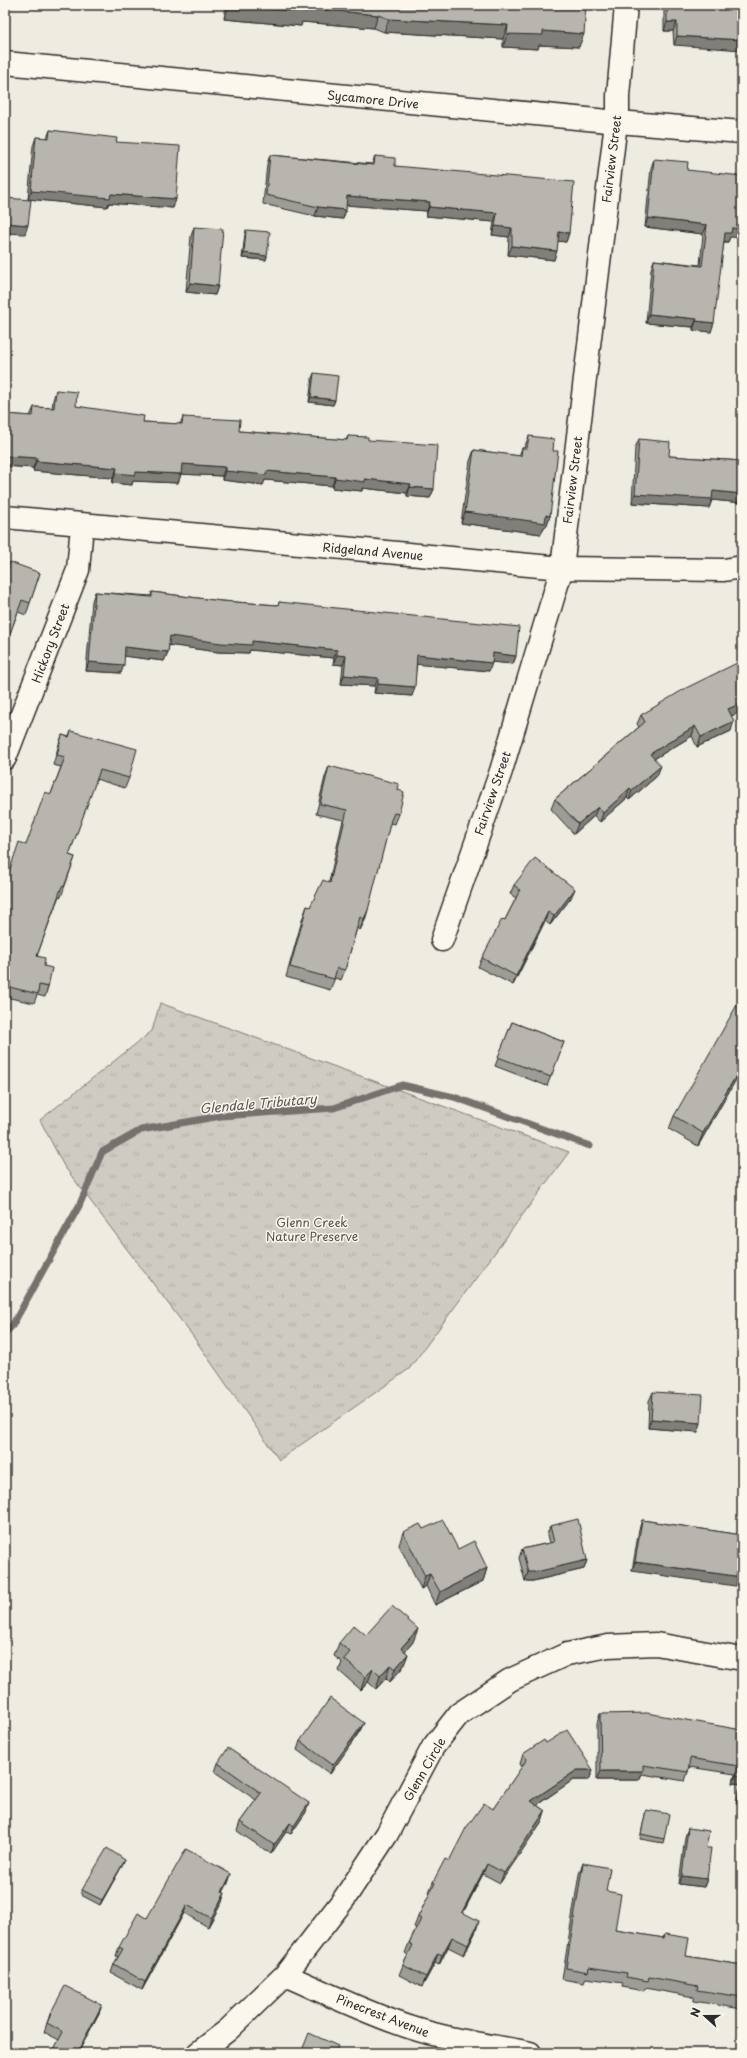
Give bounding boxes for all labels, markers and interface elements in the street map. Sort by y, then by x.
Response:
street label: Sycamore Drive [326,85,420,113]
street label: Fairview Street [597,114,625,204]
street label: Fairview Street [558,435,586,525]
street label: Ridgeland Avenue [322,538,425,564]
street label: Hickory Street [27,601,73,685]
street label: Fairview Street [469,748,515,838]
water label: Glendale Tributary [199,1088,319,1118]
park label: Glenn Creek Nature Preserve [266,1213,358,1245]
street label: Glenn Circle [398,1734,450,1804]
street label: Pinecrest Avenue [334,1989,432,2041]
north arrow [685,1996,725,2036]
text: N [686,2005,705,2019]

